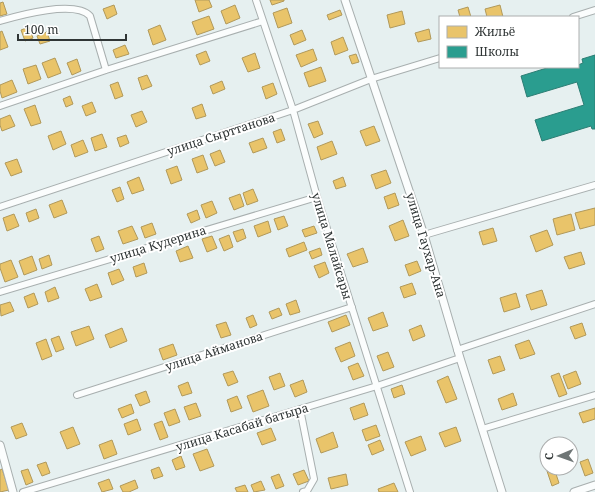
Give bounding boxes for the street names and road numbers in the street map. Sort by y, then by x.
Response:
street label: улица Сырттанова [165,108,278,160]
street label: улица Малайсары [308,190,356,302]
street label: улица Гаухар-Ана [402,190,450,300]
street label: улица Кудерина [108,221,208,267]
street label: улица Айманова [163,327,265,375]
street label: улица Касабай батыра [174,399,311,455]

